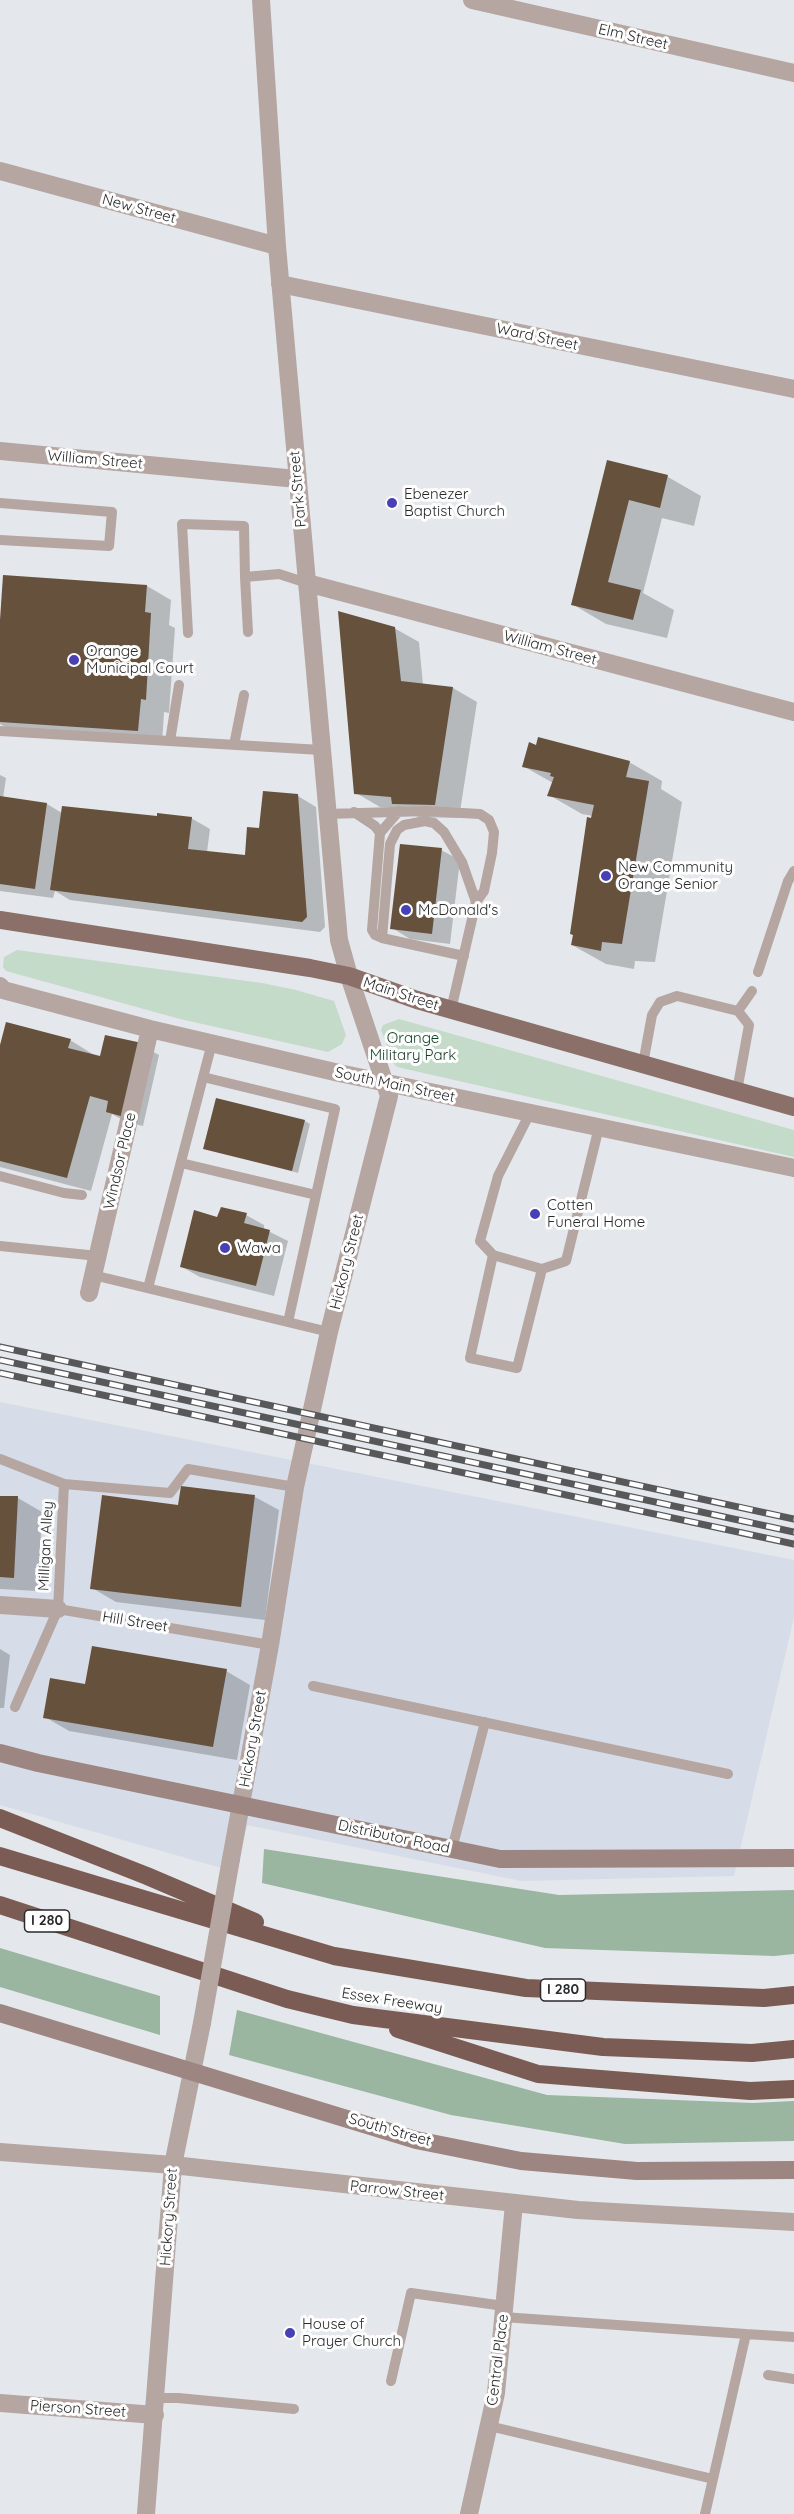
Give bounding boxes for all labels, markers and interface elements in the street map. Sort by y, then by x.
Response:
street label: Elm Street [597,20,669,54]
street label: New Street [100,191,178,227]
street label: Ward Street [495,320,579,354]
street label: William Street [47,447,143,473]
street label: Park Street [286,450,310,528]
place label: Ebenezer Baptist Church [404,485,505,520]
marker: Ebenezer Baptist Church [385,496,399,510]
street label: William Street [501,627,599,669]
place label: Orange Municipal Court [86,642,194,677]
marker: Orange Municipal Court [67,653,81,667]
place label: New Community Orange Senior [618,858,733,893]
marker: New Community Orange Senior [599,869,613,883]
place label: McDonald's [418,901,498,919]
marker: McDonald's [399,903,413,917]
street label: Main Street [361,973,441,1015]
park label: Orange Military Park [370,1029,456,1064]
street label: South Main Street [333,1063,457,1107]
street label: Windsor Place [100,1111,140,1211]
place label: Cotten Funeral Home [547,1196,645,1231]
marker: Cotten Funeral Home [528,1207,542,1221]
street label: Hickory Street [326,1212,368,1312]
place label: Wawa [237,1239,281,1257]
marker: Wawa [218,1241,232,1255]
street label: Milligan Alley [35,1500,57,1592]
street label: Hill Street [101,1608,169,1636]
street label: Hickory Street [236,1689,270,1789]
street label: Distributor Road [336,1816,452,1858]
road number: I 280 [24,1910,70,1932]
road number: I 280 [540,1979,586,2001]
street label: Essex Freeway [340,1984,444,2018]
street label: South Street [347,2110,433,2150]
street label: Hickory Street [157,2168,181,2266]
street label: Parrow Street [349,2177,445,2205]
street label: Central Place [483,2313,513,2407]
place label: House of Prayer Church [302,2315,401,2350]
marker: House of Prayer Church [283,2326,297,2340]
street label: Pierson Street [29,2397,127,2421]

